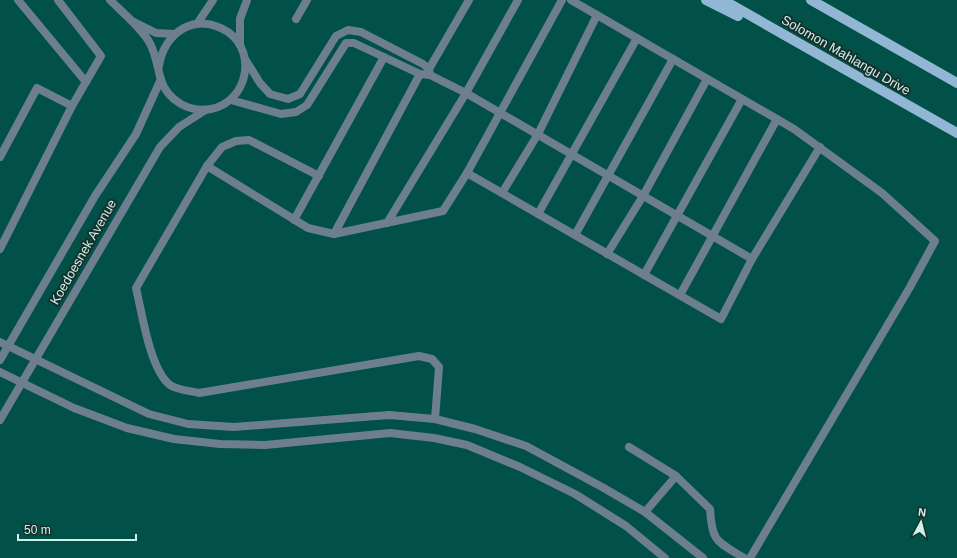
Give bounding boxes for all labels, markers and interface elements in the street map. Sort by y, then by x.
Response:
street label: Solomon Mahlangu Drive [779,12,913,98]
street label: Koedoesnek Avenue [47,197,119,307]
north arrow [901,502,941,542]
text: N [918,506,927,519]
scale bar [18,516,136,542]
text: 50 m [24,523,51,537]

